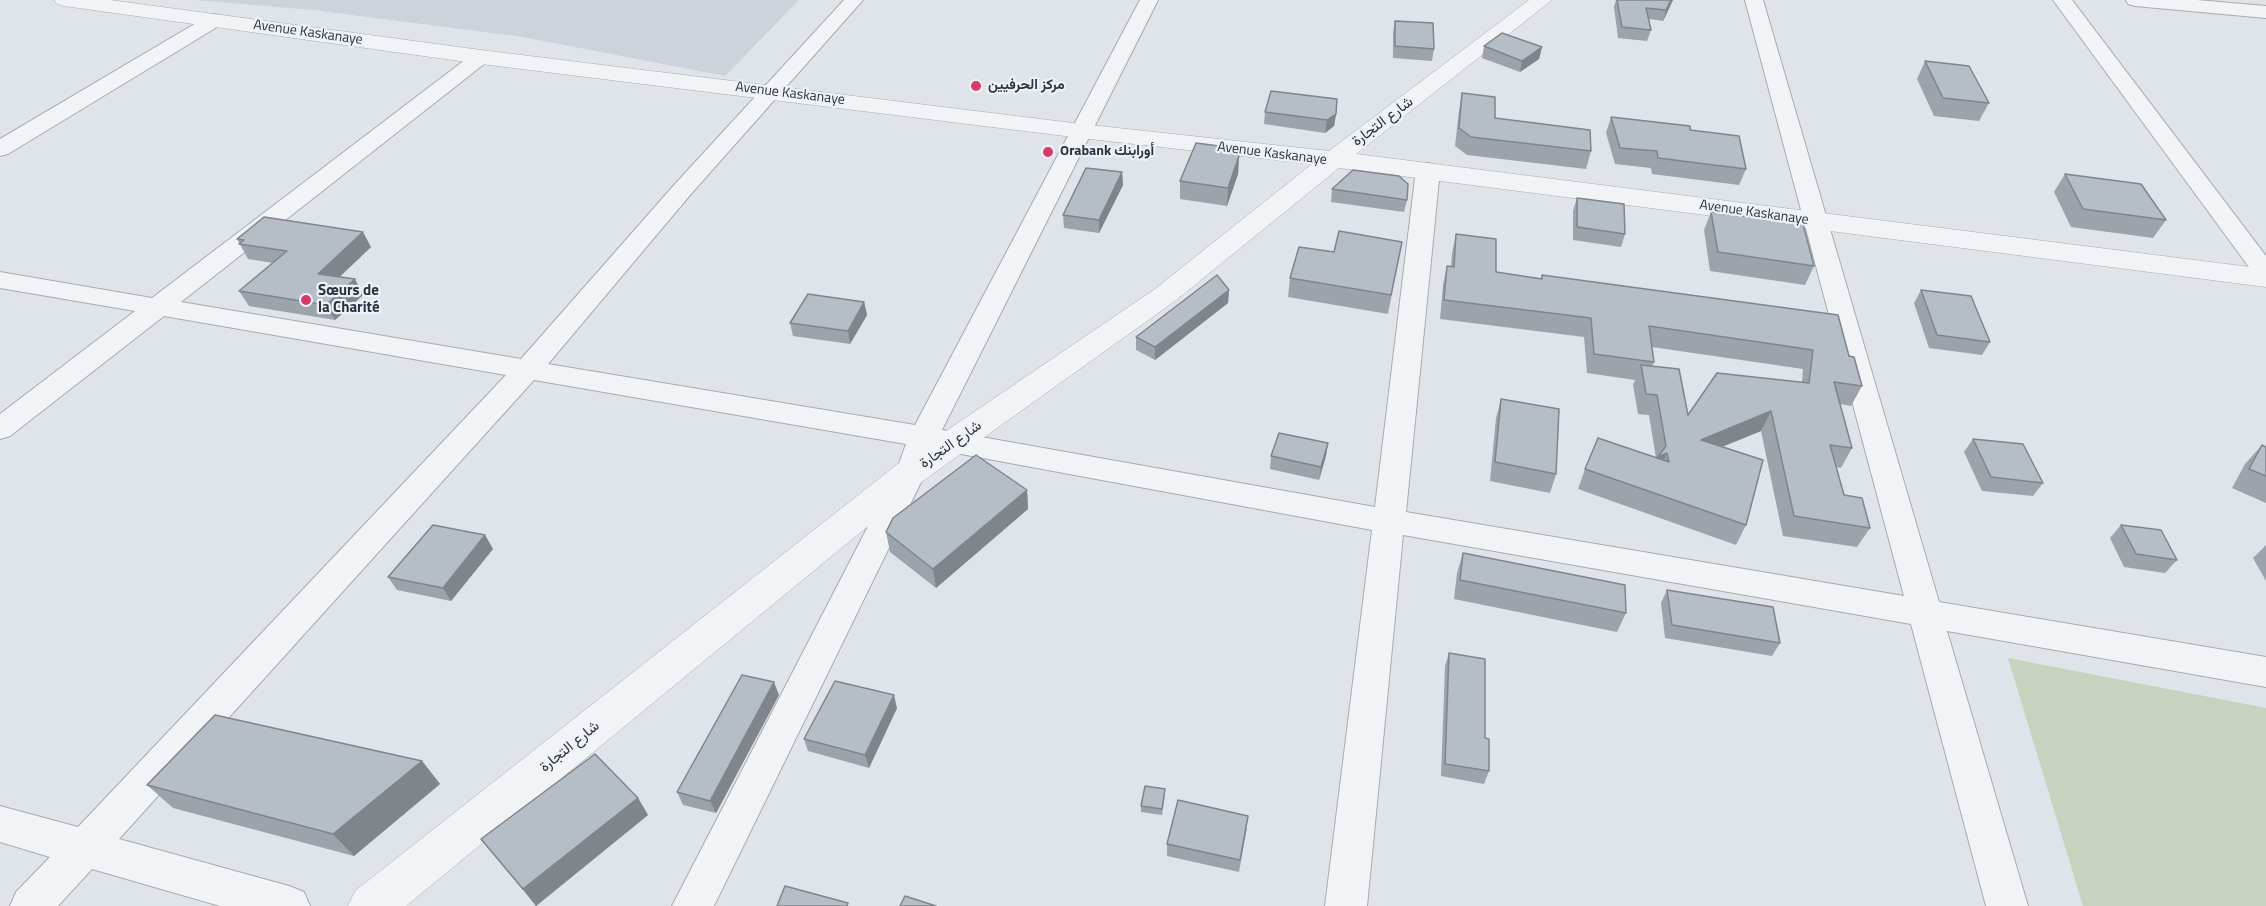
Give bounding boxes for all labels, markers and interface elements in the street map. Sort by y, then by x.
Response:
street label: Avenue Kaskanaye [252,17,364,49]
place label: مركز الحرفيين [988,78,1065,94]
street label: Avenue Kaskanaye [734,79,846,109]
marker: مركز الحرفيين [969,79,983,93]
street label: شارع التجارة [1349,93,1417,151]
street label: Avenue Kaskanaye [1216,139,1328,169]
place label: Orabank أورابنك [1060,144,1154,160]
marker: Orabank أورابنك [1041,145,1055,159]
street label: Avenue Kaskanaye [1698,197,1810,229]
place label: Sœurs de la Charité [318,282,380,317]
marker: Sœurs de la Charité [299,293,313,307]
street label: شارع التجارة [916,417,986,473]
street label: شارع التجارة [536,717,604,777]

